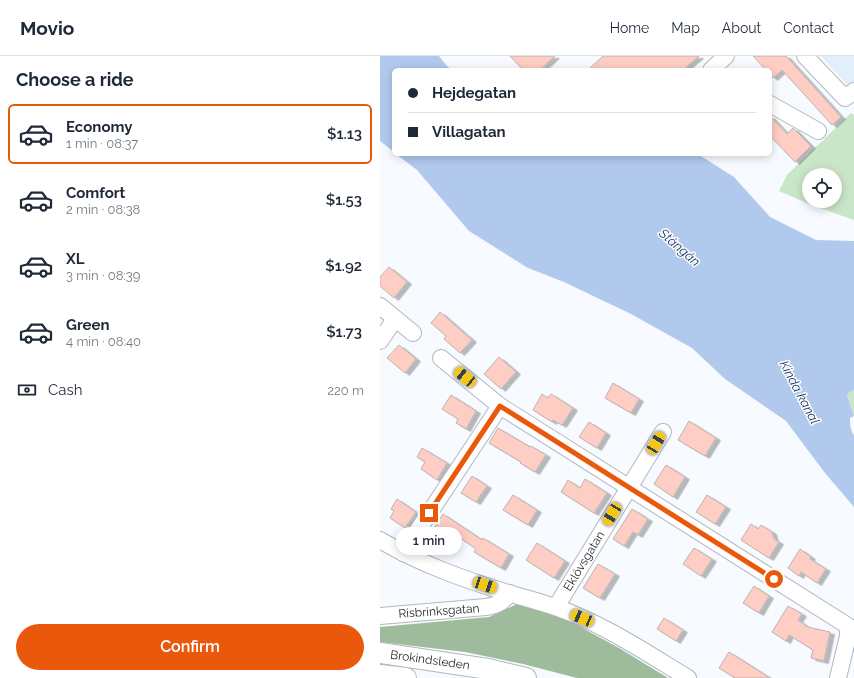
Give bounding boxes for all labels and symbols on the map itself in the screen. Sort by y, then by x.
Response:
water label: Stångån [655,225,703,269]
water label: Kinda kanal [777,358,823,427]
car [452,365,478,389]
car [645,430,667,456]
car [601,501,623,527]
route end [420,504,438,522]
callout: 1 min [396,527,462,555]
street label: Eklövsgatan [561,529,607,593]
route start [765,570,783,588]
car [472,575,498,595]
street label: Risbrinksgatan [398,601,480,621]
car [569,608,595,628]
street label: Brokindsleden [389,647,471,673]

